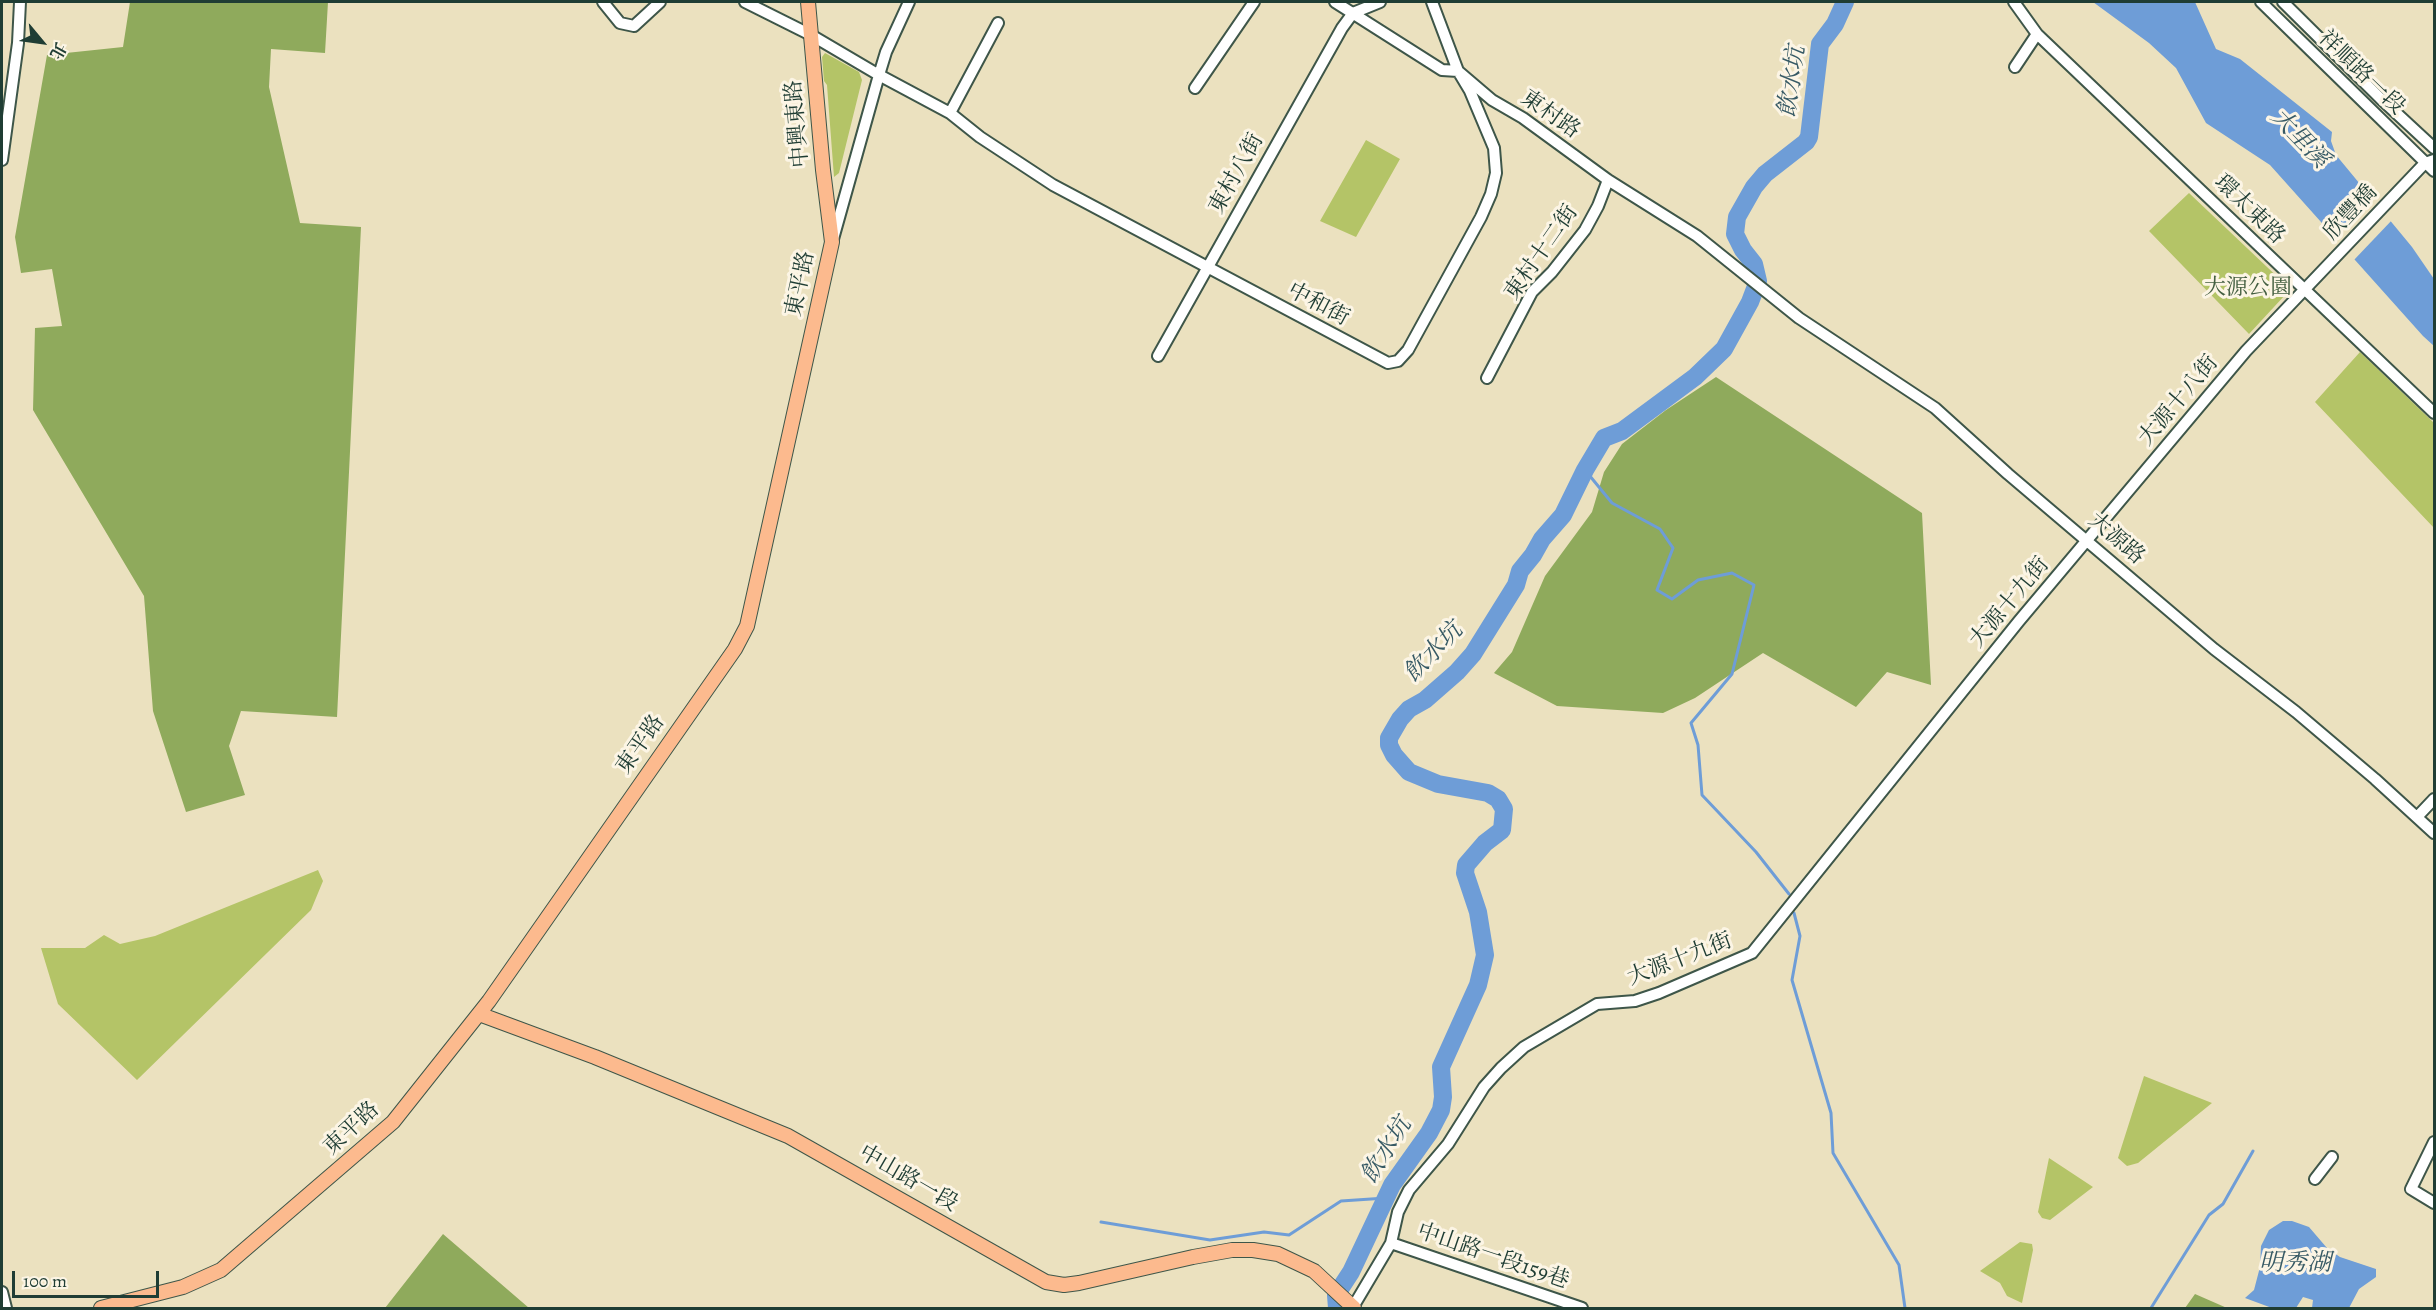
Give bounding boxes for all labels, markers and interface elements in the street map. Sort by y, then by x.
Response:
north arrow [12,12,72,72]
street label: 祥順路一段 [2312,25,2410,121]
text: 北 [44,38,71,63]
water label: 飲水坑 [1774,44,1812,120]
street label: 中興東路 [781,79,815,169]
street label: 東村路 [1515,85,1585,145]
water label: 大里溪 [2264,103,2334,175]
street label: 東村八街 [1204,129,1270,219]
street label: 環太東路 [2208,170,2290,250]
street label: 欣豐橋 [2319,180,2383,246]
street label: 東村十二街 [1500,200,1584,306]
street label: 東平路 [781,249,821,319]
park label: 大源公園 [2204,276,2292,302]
street label: 中和街 [1283,278,1353,332]
street label: 大源十八街 [2134,350,2224,452]
street label: 大源路 [2082,507,2150,571]
street label: 大源十九街 [1965,552,2055,654]
water label: 飲水坑 [1399,617,1469,689]
street label: 東平路 [611,710,671,780]
street label: 大源十九街 [1624,928,1736,992]
street label: 東平路 [319,1097,385,1161]
water label: 飲水坑 [1356,1113,1418,1189]
street label: 中山路一段 [854,1140,962,1218]
street label: 中山路一段159巷 [1414,1219,1572,1295]
water label: 明秀湖 [2259,1250,2331,1278]
scale bar [15,1259,162,1297]
text: 100 m [23,1269,67,1293]

